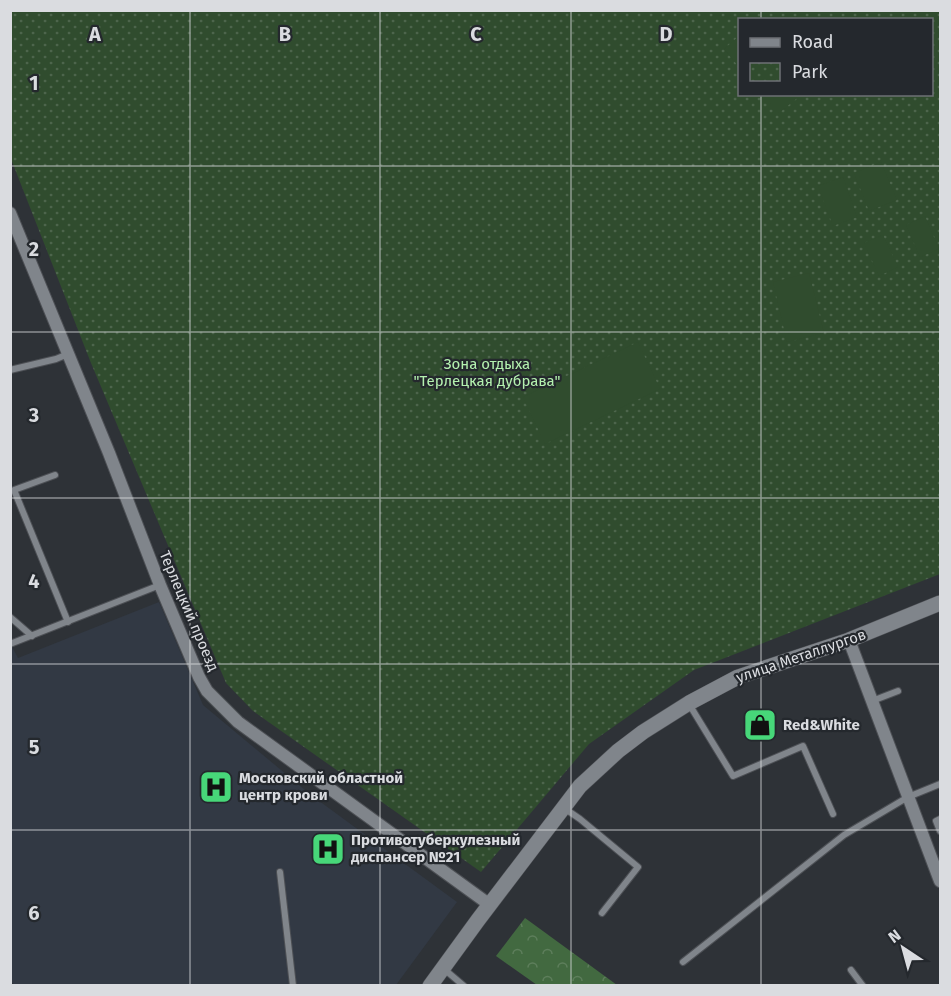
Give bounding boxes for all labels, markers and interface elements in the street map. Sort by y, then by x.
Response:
legend [738,18,933,96]
text: A [88,22,102,46]
text: B [279,22,291,46]
text: C [470,22,482,46]
text: D [659,22,673,46]
text: Road [792,31,834,53]
text: Park [792,61,828,83]
text: 1 [29,71,39,95]
text: 2 [29,237,39,261]
park label: Зона отдыха "Терлецкая дубрава" [413,355,561,390]
text: 3 [28,403,39,427]
street label: Терлецкий проезд [155,548,223,674]
text: 4 [28,569,40,593]
street label: улица Металлургов [734,625,868,687]
shop icon: Red&White [742,707,778,743]
place label: Red&White [783,716,860,734]
text: 5 [29,735,40,759]
hospital icon: Московский областной центр крови [198,769,234,805]
place label: Московский областной центр крови [239,769,403,804]
hospital icon: Противотуберкулезный диспансер №21 [310,831,346,867]
place label: Противотуберкулезный диспансер №21 [351,831,520,866]
text: 6 [28,901,40,925]
north arrow [873,918,933,978]
text: N [885,925,904,947]

